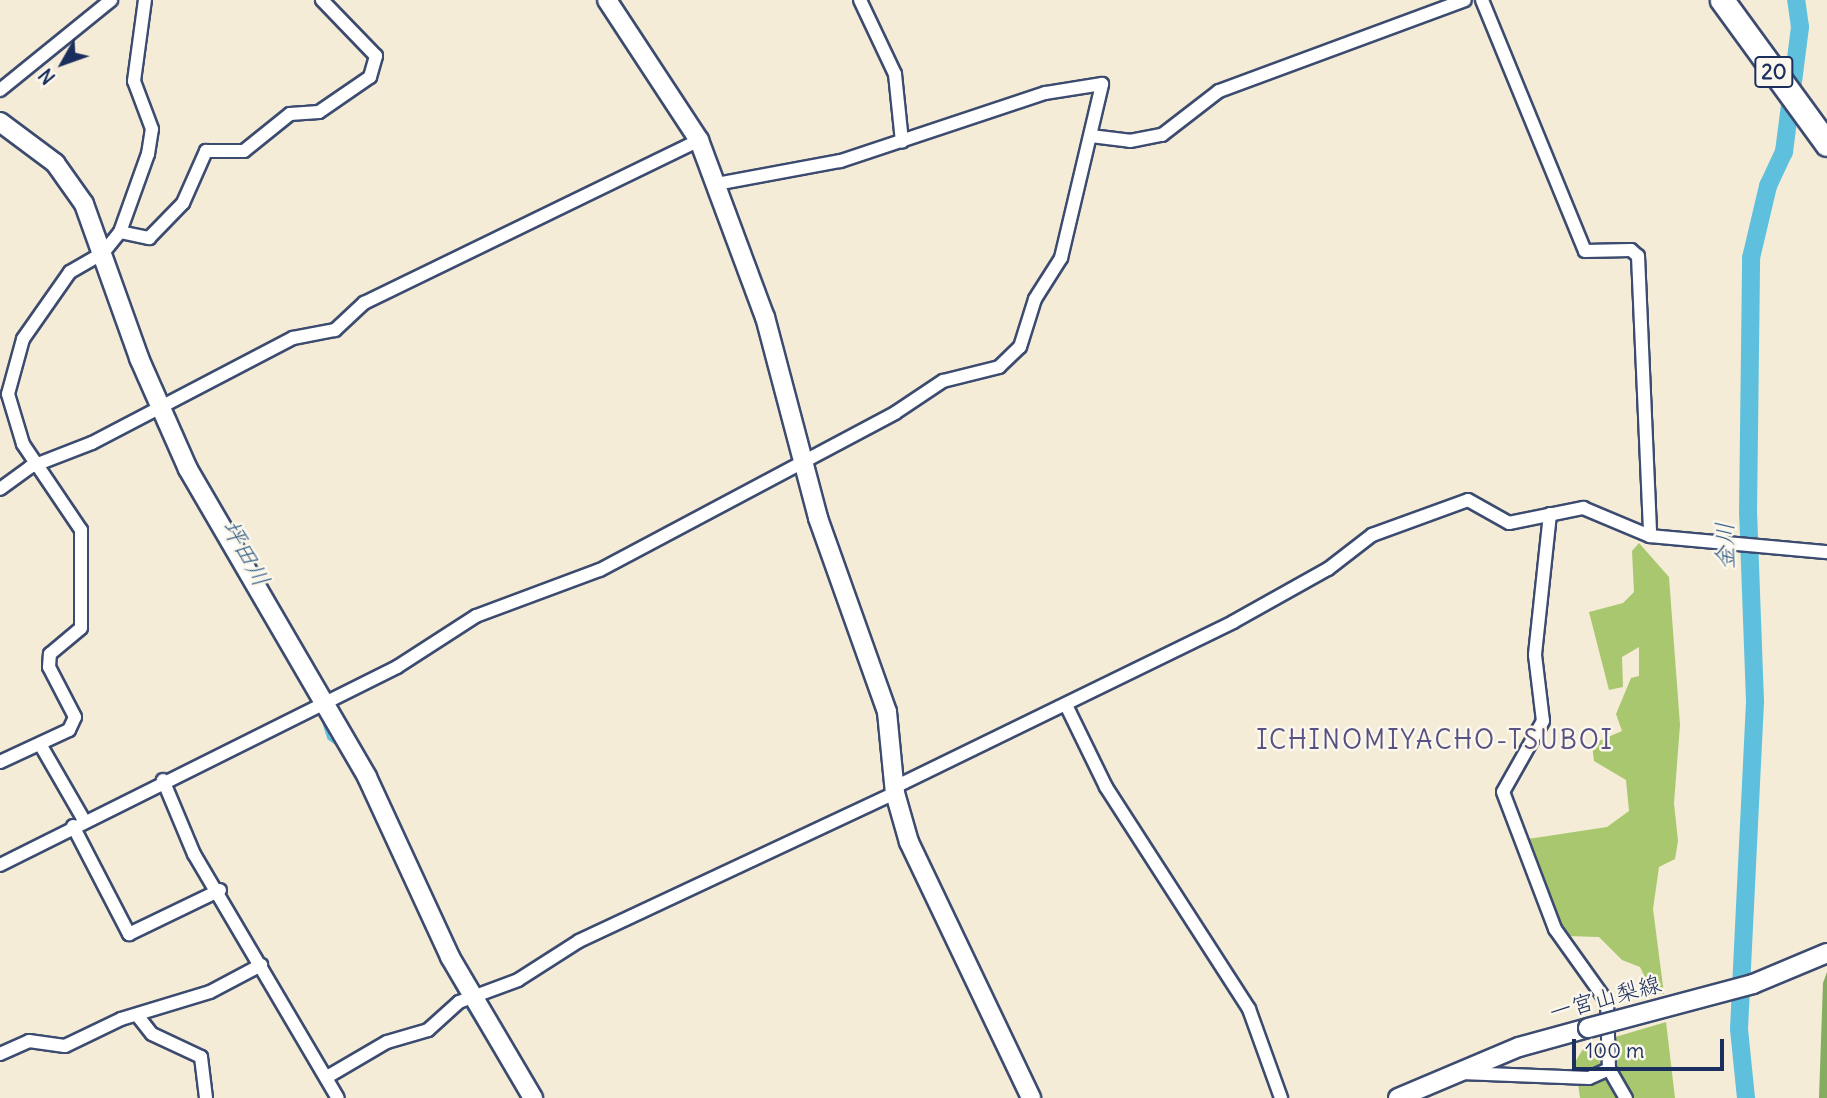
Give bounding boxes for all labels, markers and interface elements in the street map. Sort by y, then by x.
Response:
north arrow [28,28,98,98]
road number: 20 [1753,55,1795,90]
text: N [34,64,60,89]
water label: 坪田川 [216,515,276,591]
water label: 金川 [1710,522,1740,570]
district label: ICHINOMIYACHO-TSUBOI [1259,724,1611,756]
street label: 一宮山梨線 [1546,970,1664,1026]
scale bar [1575,1024,1727,1068]
text: 100 m [1585,1037,1644,1064]

